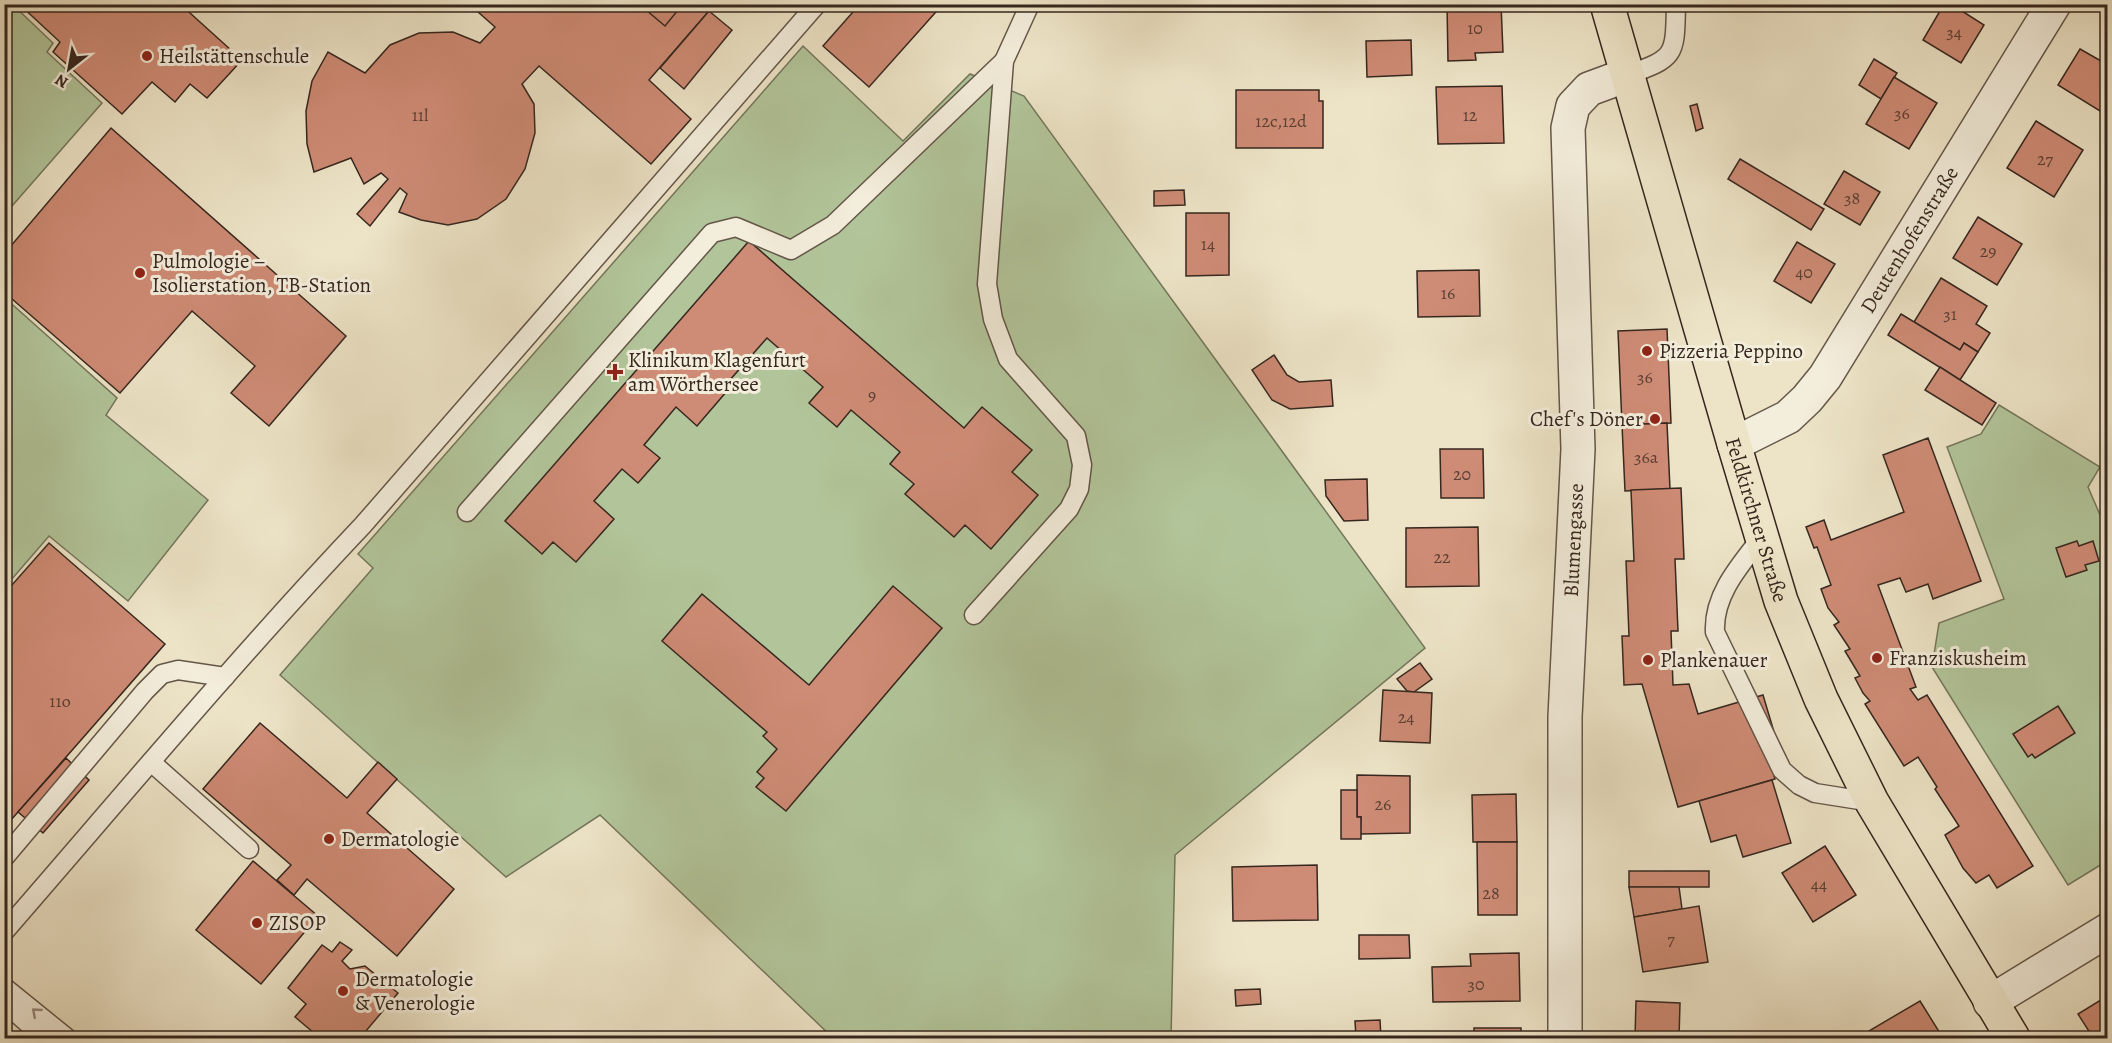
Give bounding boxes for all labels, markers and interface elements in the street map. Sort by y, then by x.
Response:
house number: 10 [1467,16,1483,40]
house number: 34 [1946,20,1962,44]
north arrow [39,39,99,99]
place label: Heilstättenschule [159,42,309,70]
marker: Heilstättenschule [140,49,154,63]
text: N [51,68,72,93]
house number: 36 [1894,101,1910,125]
house number: 11l [412,103,429,127]
house number: 12 [1463,103,1478,127]
house number: 12c,12d [1255,109,1307,133]
house number: 27 [2037,147,2053,171]
street label: Deutenhofenstraße [1854,161,1965,318]
house number: 38 [1844,186,1860,210]
house number: 14 [1201,232,1215,256]
house number: 29 [1980,239,1996,263]
place label: Pulmologie – Isolierstation, TB-Station [152,247,371,299]
house number: 40 [1795,260,1813,284]
marker: Pulmologie – Isolierstation, TB-Station [133,266,147,280]
house number: 16 [1441,281,1455,305]
house number: 31 [1943,302,1957,326]
place label: Pizzeria Peppino [1659,337,1803,365]
marker: Pizzeria Peppino [1640,344,1654,358]
place label: Klinikum Klagenfurt am Wörthersee [628,346,806,398]
marker: Klinikum Klagenfurt am Wörthersee [606,363,624,381]
house number: 36 [1637,365,1653,389]
house number: 9 [868,383,876,407]
place label: Chef's Döner [1530,405,1643,433]
marker: Chef's Döner [1648,412,1662,426]
street label: Feldkirchner Straße [1719,434,1795,605]
house number: 36a [1634,445,1659,469]
house number: 20 [1453,462,1471,486]
street label: Blumengasse [1557,483,1590,598]
house number: 22 [1433,545,1451,569]
place label: Franziskusheim [1889,644,2027,672]
place label: Plankenauer [1660,646,1768,674]
marker: Franziskusheim [1870,651,1884,665]
marker: Plankenauer [1641,653,1655,667]
house number: 11o [49,689,71,713]
house number: 24 [1398,705,1414,729]
house number: 26 [1375,792,1391,816]
place label: Dermatologie [341,825,459,853]
marker: Dermatologie [322,832,336,846]
house number: 44 [1811,872,1827,896]
house number: 28 [1482,881,1500,905]
place label: ZISOP [269,909,326,937]
marker: ZISOP [250,916,264,930]
house number: 7 [1667,927,1675,951]
place label: Dermatologie & Venerologie [355,965,475,1017]
house number: 30 [1467,972,1485,996]
marker: Dermatologie & Venerologie [336,984,350,998]
one-way arrow [33,1008,43,1019]

